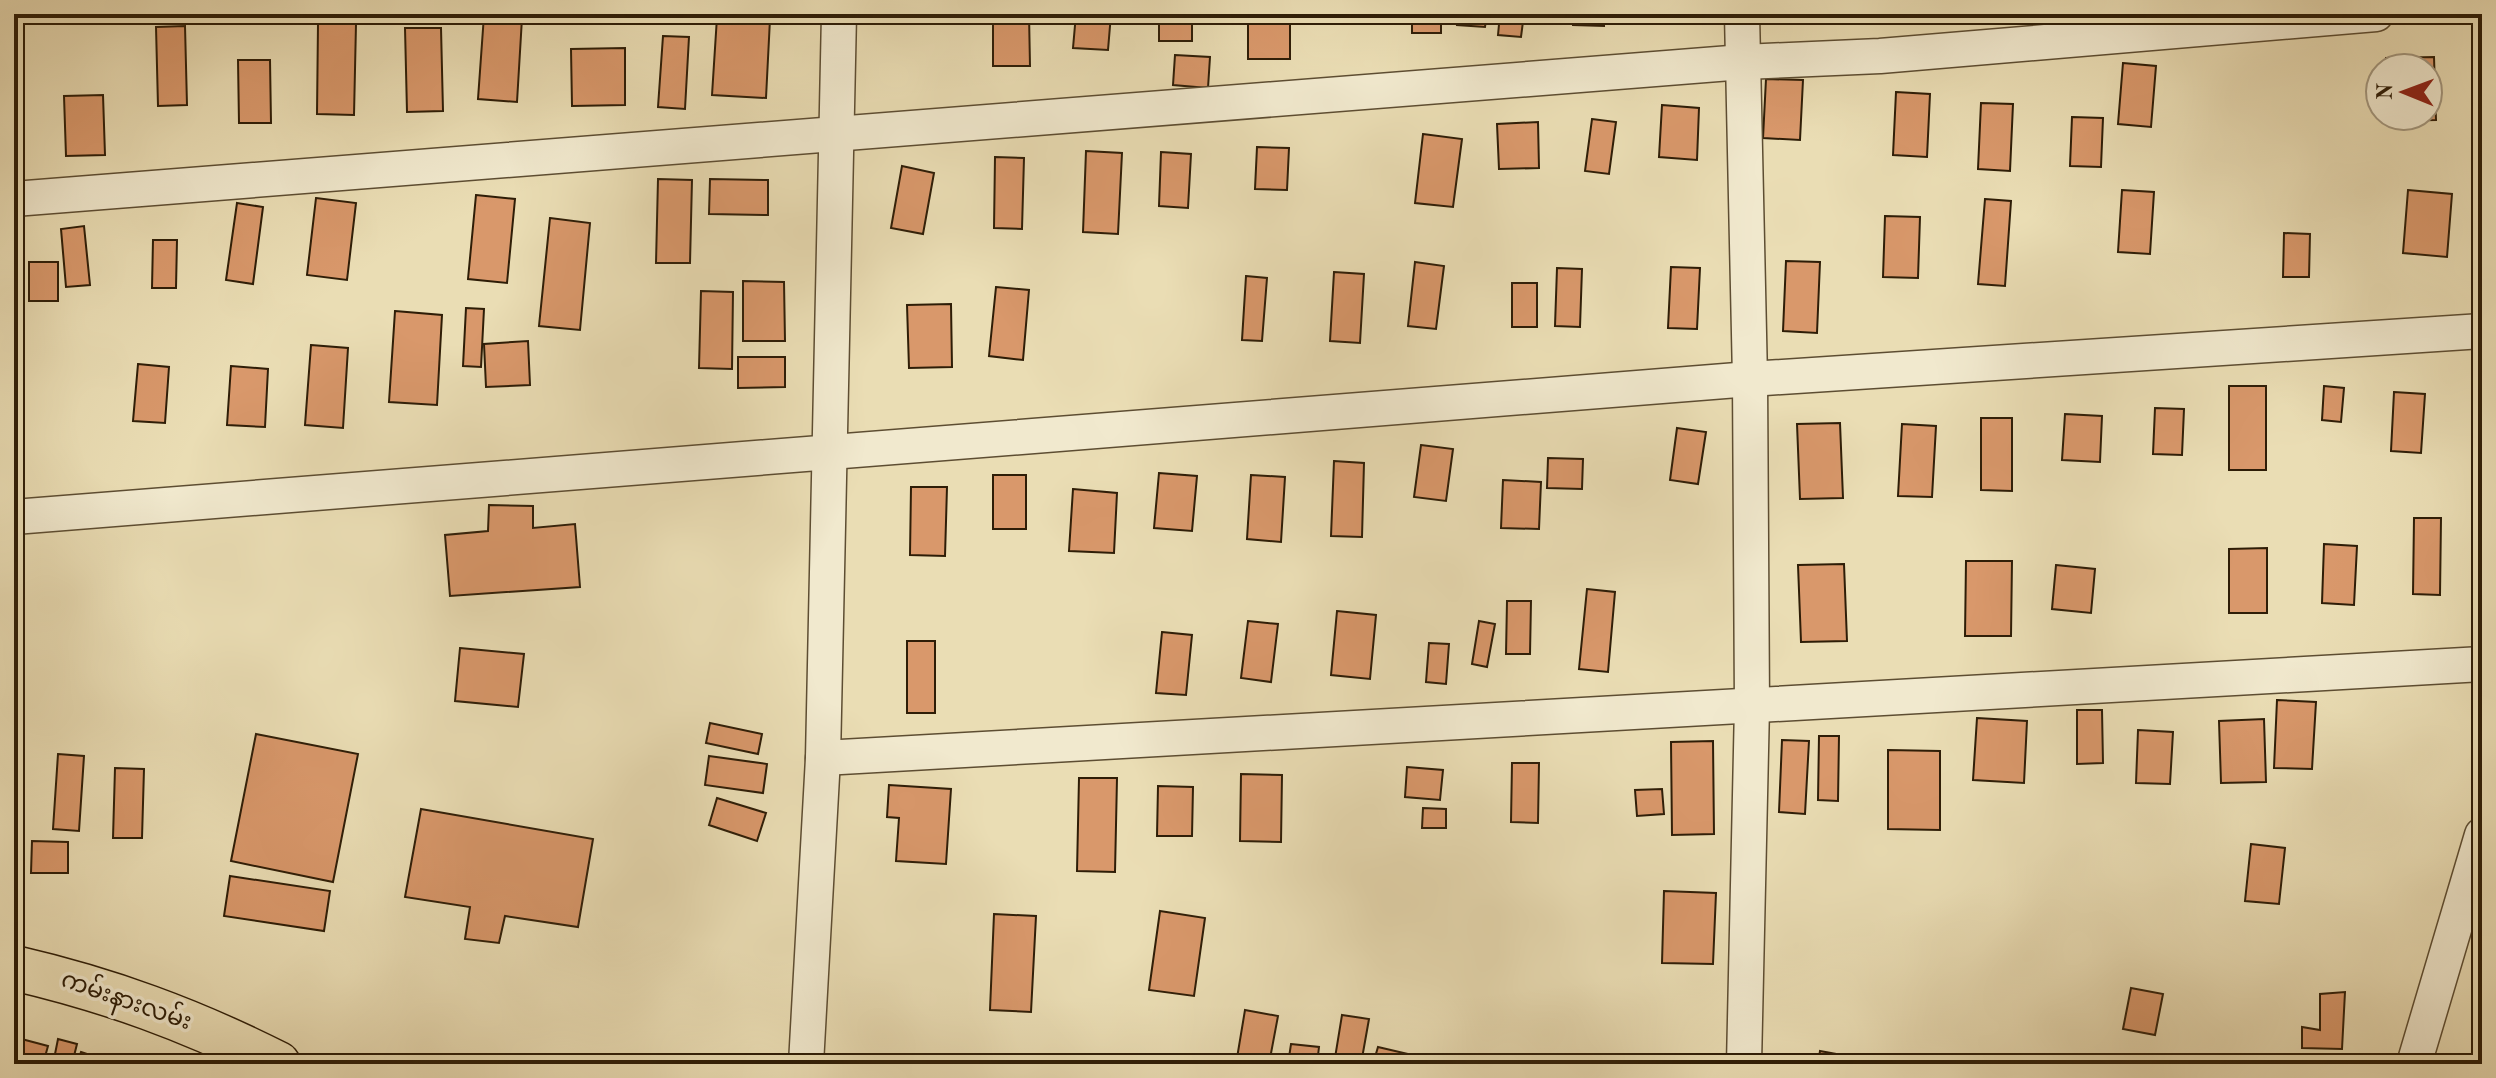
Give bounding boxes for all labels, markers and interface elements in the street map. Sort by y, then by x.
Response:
north arrow [2364,52,2444,132]
text: N [2375,83,2397,100]
street label: ကမ်းနားလမ်း [56,963,196,1040]

